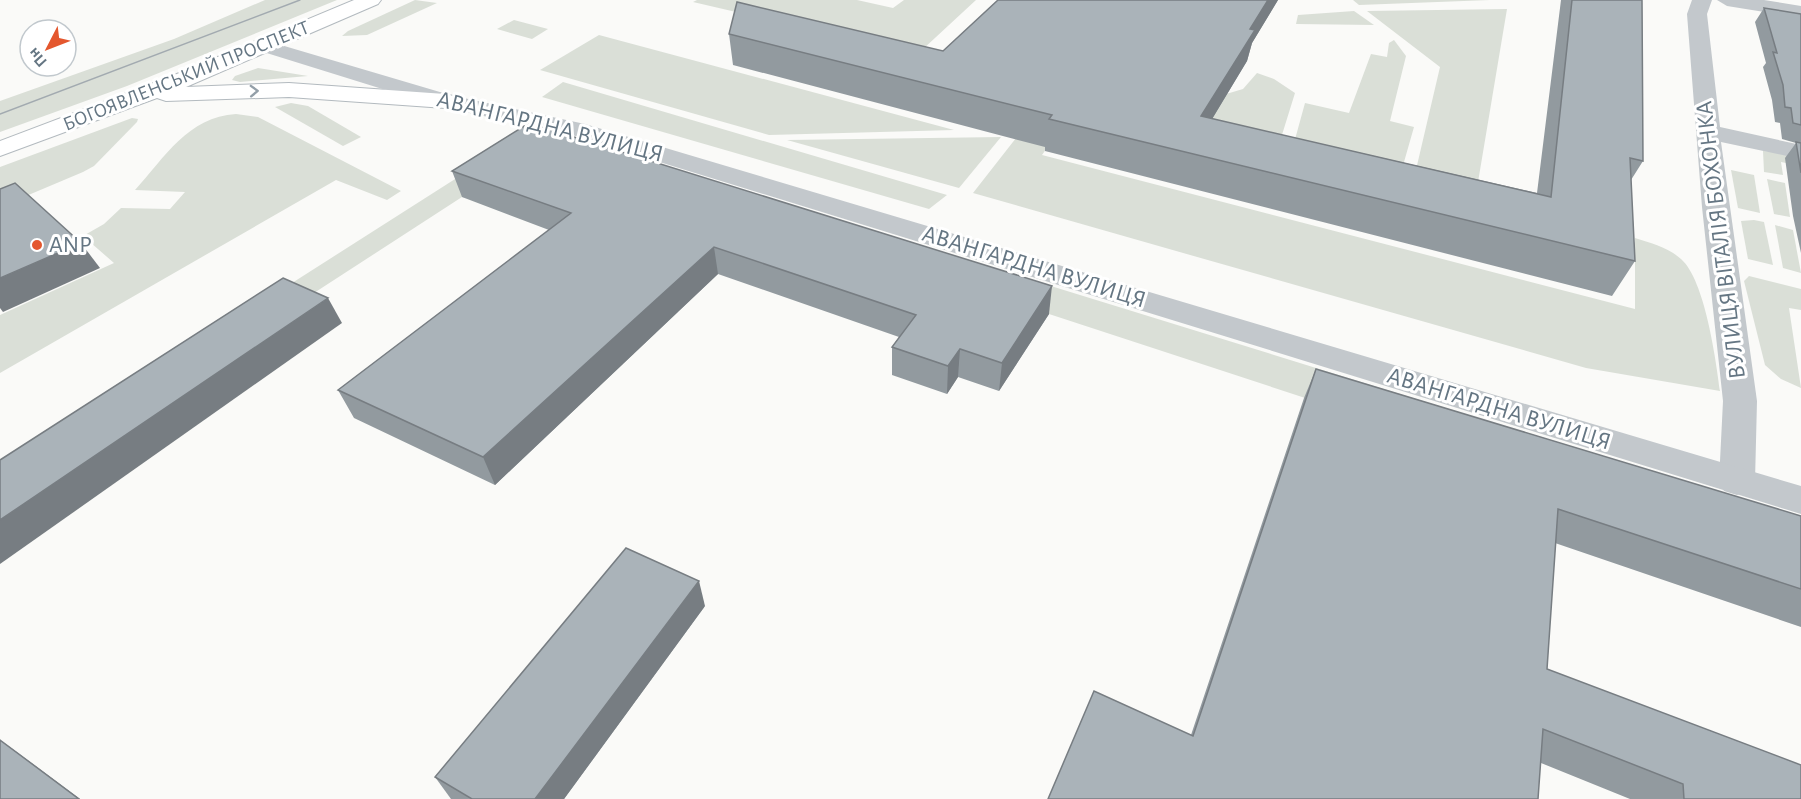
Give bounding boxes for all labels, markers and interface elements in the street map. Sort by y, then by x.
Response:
street label: БОГОЯВЛЕНСЬКИЙ ПРОСПЕКТ [60,17,312,135]
north arrow [18,18,78,78]
text: Пн [25,45,50,70]
one-way arrow [249,85,258,98]
street label: АВАНГАРДНА ВУЛИЦЯ [434,87,666,167]
street label: ВУЛИЦЯ ВІТАЛІЯ БОХОНКА [1692,100,1750,380]
street label: АВАНГАРДНА ВУЛИЦЯ [919,222,1149,312]
place label: ANP [49,233,92,257]
marker: ANP [30,238,44,252]
street label: АВАНГАРДНА ВУЛИЦЯ [1384,364,1614,454]

